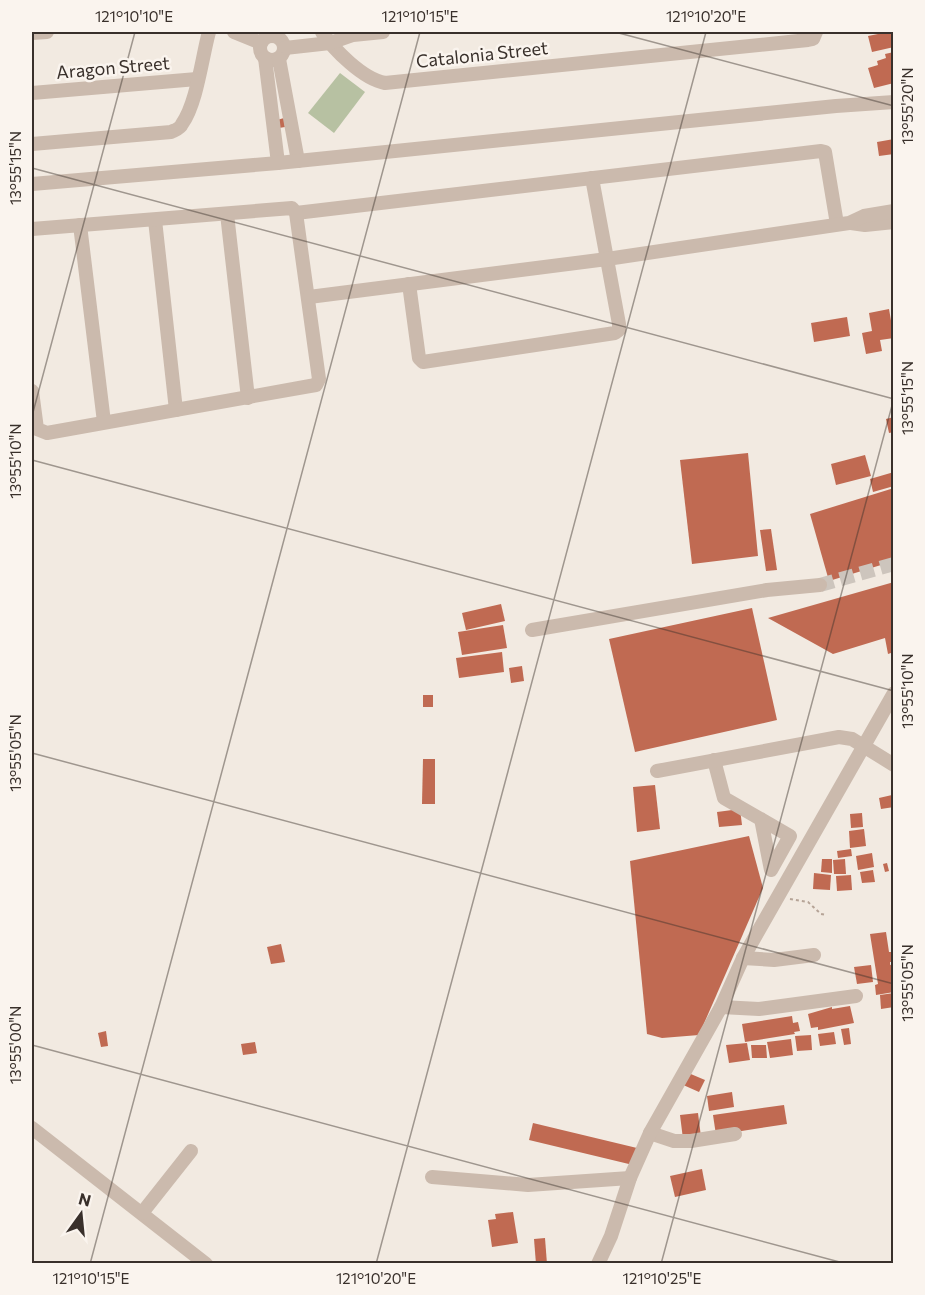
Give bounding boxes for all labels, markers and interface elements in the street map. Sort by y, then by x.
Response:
text: 121°10'10"E [95,7,173,25]
text: 121°10'15"E [381,7,459,25]
text: 121°10'20"E [666,7,746,25]
street label: Catalonia Street [415,36,549,72]
street label: Aragon Street [55,51,171,83]
text: 13°55'20"N [898,67,916,145]
text: 13°55'15"N [6,131,24,205]
text: 13°55'15"N [898,361,916,435]
text: 13°55'10"N [6,423,24,499]
text: 13°55'10"N [898,653,916,729]
text: 13°55'05"N [6,714,24,792]
text: 13°55'05"N [898,944,916,1022]
text: 13°55'00"N [6,1006,24,1084]
north arrow [51,1184,111,1244]
text: N [77,1188,93,1210]
text: 121°10'15"E [52,1269,130,1287]
text: 121°10'20"E [336,1269,416,1287]
text: 121°10'25"E [623,1269,702,1287]

